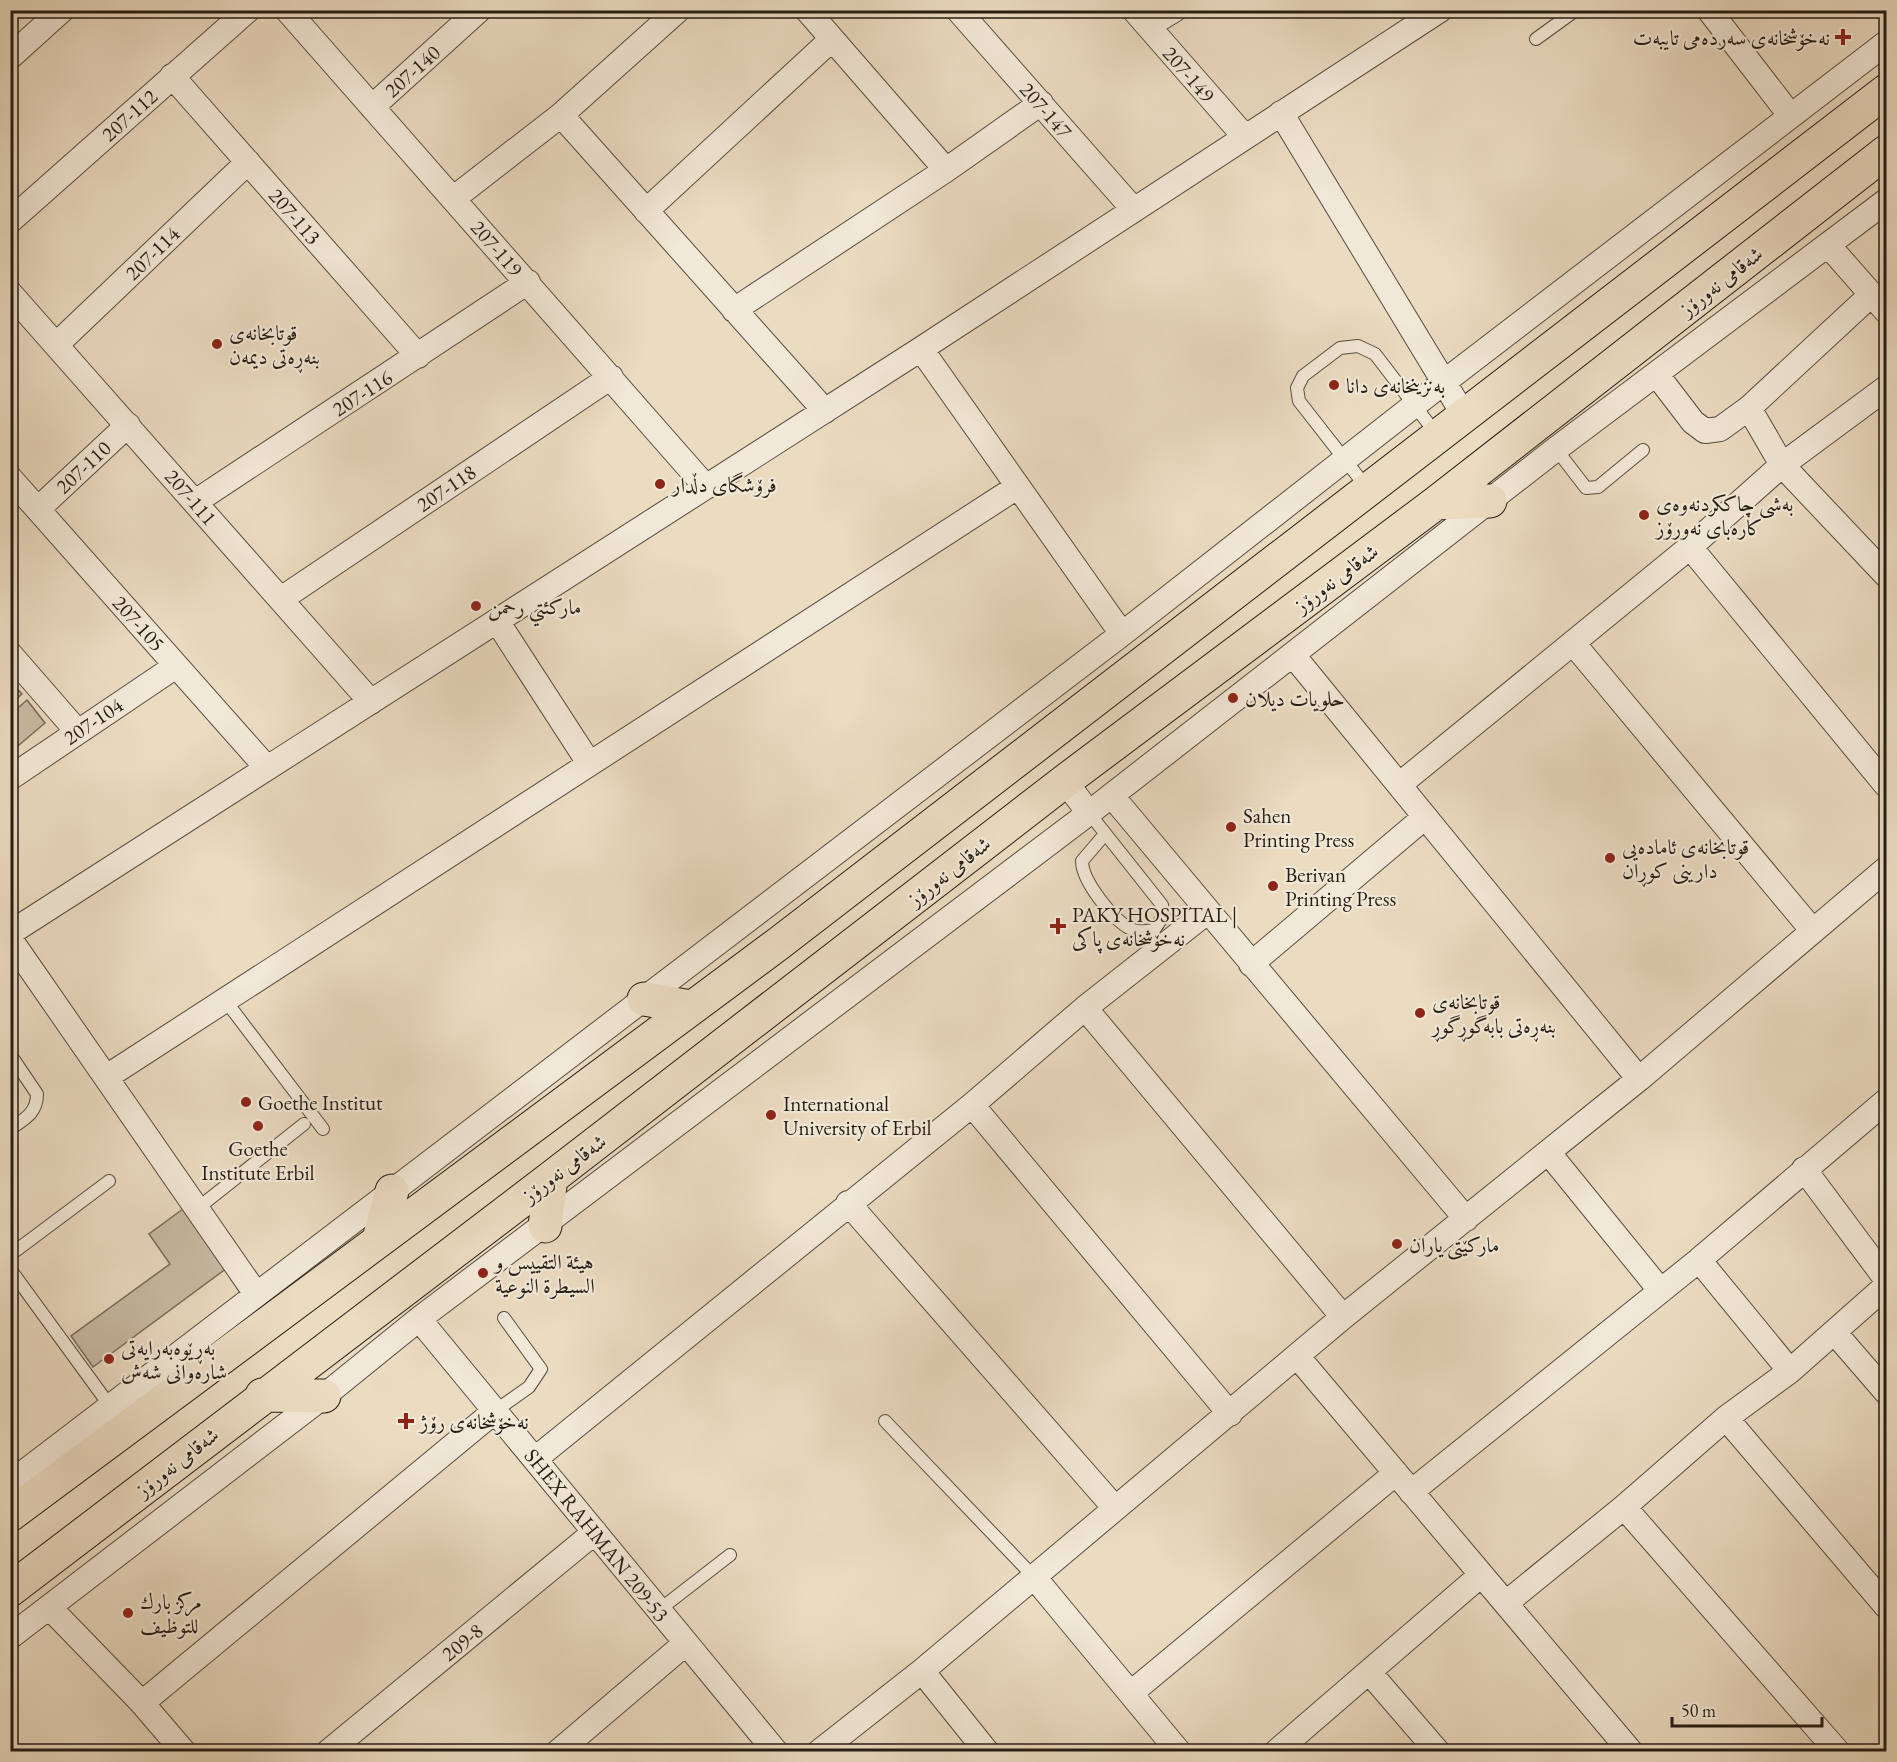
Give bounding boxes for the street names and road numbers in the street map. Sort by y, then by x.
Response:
street label: 207-140 [378,39,446,103]
street label: 207-149 [1157,40,1221,108]
street label: 207-147 [1014,76,1079,145]
street label: 207-112 [95,83,163,147]
street label: 207-113 [263,182,327,250]
street label: 207-119 [465,214,529,282]
street label: 207-114 [119,220,186,286]
street label: شەقامی نەورۆز [1672,240,1768,323]
street label: 207-116 [327,364,397,422]
street label: 207-110 [50,435,116,499]
street label: 207-118 [411,458,481,518]
street label: 207-111 [159,463,223,531]
street label: شەقامی نەورۆز [1287,538,1384,620]
street label: 207-105 [107,589,171,657]
street label: 207-104 [58,691,129,751]
street label: شەقامی نەورۆز [900,830,996,913]
street label: شەقامی نەورۆز [515,1128,612,1210]
street label: شەقامی نەورۆز [128,1421,224,1504]
street label: SHEX RAHMAN 209-53 [519,1443,675,1627]
street label: 209-8 [436,1617,488,1667]

